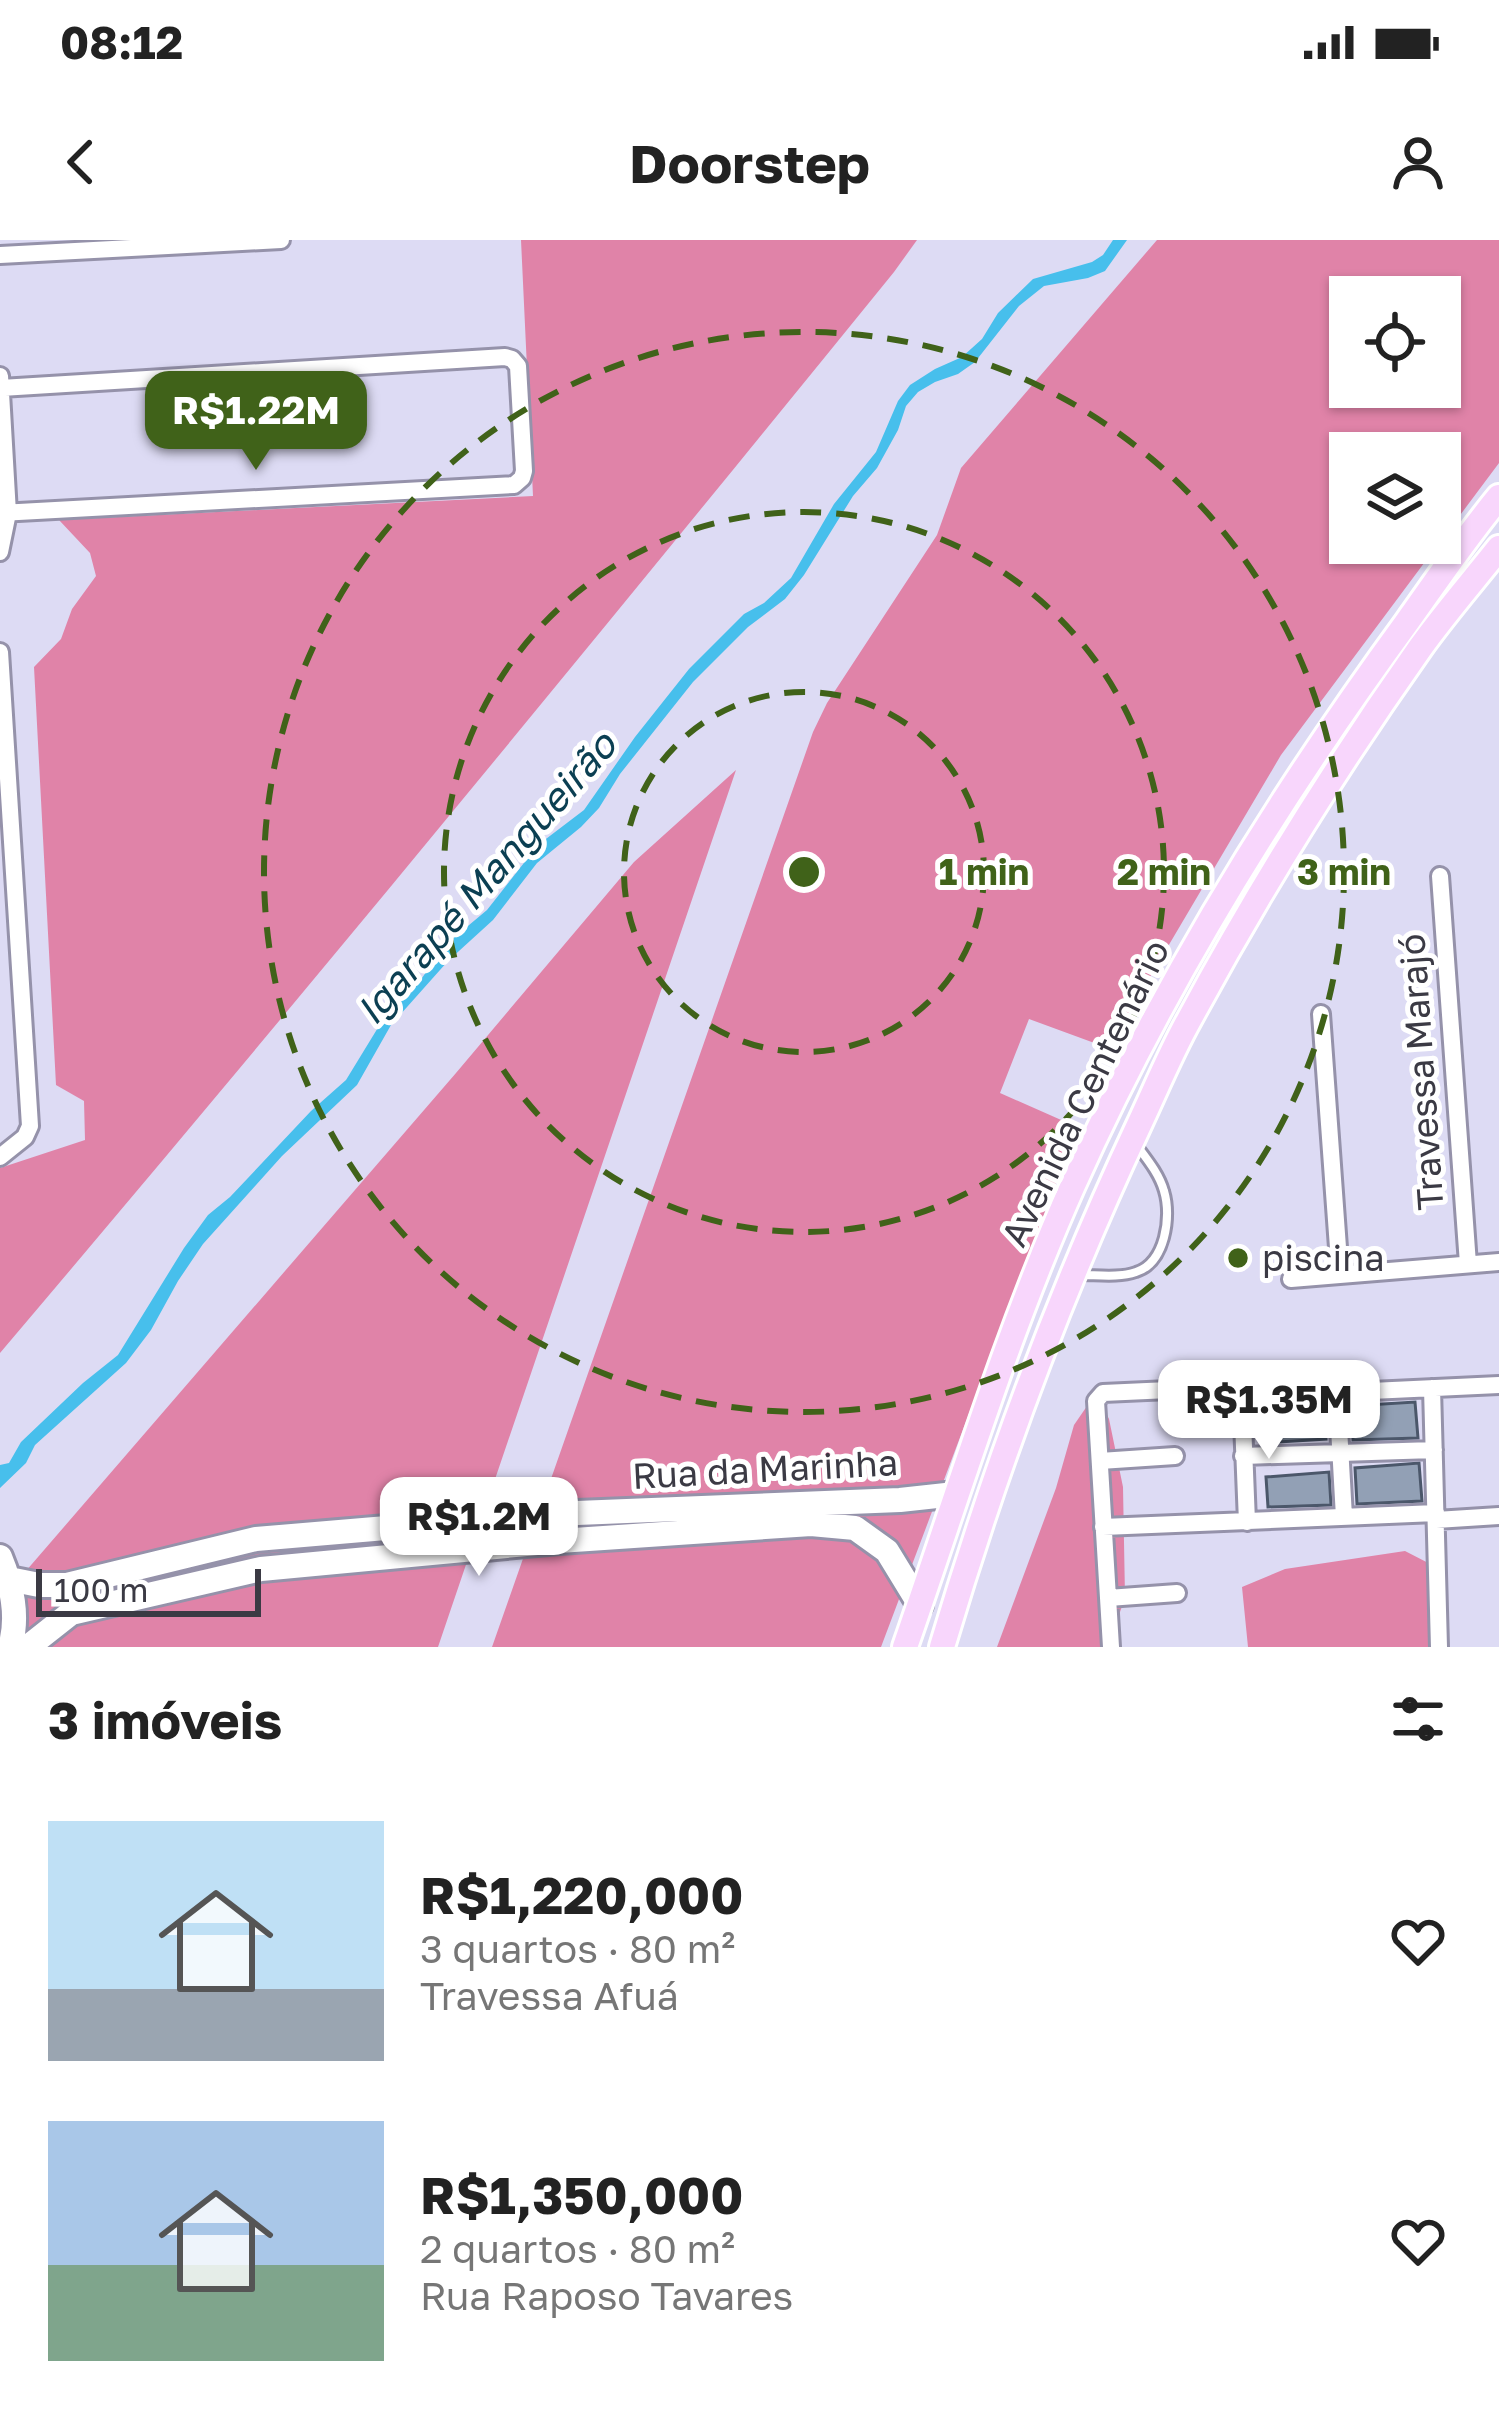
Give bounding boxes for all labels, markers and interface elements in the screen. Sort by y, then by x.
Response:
text: 08:12 [60,15,183,69]
icon: back [48,129,114,195]
icon: person [1385,129,1451,195]
text: Doorstep [629,130,870,195]
map controls [1329,276,1461,564]
button: locate [1329,276,1461,408]
pin: R$1.22M [145,371,367,473]
text: R$1.22M [172,386,340,433]
button: layers [1329,432,1461,564]
water label: Igarapé Mangueirão [346,720,627,1033]
text: 1 min [939,850,1029,893]
text: 2 min [1117,850,1211,893]
text: 3 min [1297,850,1391,893]
centre of rings [783,851,825,893]
street label: Avenida Centenário [992,932,1177,1253]
street label: Travessa Marajó [1389,932,1452,1212]
place label: piscina [1262,1236,1385,1279]
marker: piscina [1225,1245,1251,1271]
pin: R$1.35M [1158,1360,1380,1462]
text: R$1.35M [1185,1375,1353,1422]
street label: Rua da Marinha [631,1440,899,1497]
pin: R$1.2M [381,1477,577,1579]
text: R$1.2M [407,1492,551,1539]
scale bar [36,1563,261,1616]
text: 100 m [54,1570,148,1609]
icon: filters [1385,1686,1451,1752]
text: 3 imóveis [48,1689,282,1750]
text: R$1,220,000 [420,1864,743,1925]
icon: home [144,1869,288,2013]
icon: heart [1385,1908,1451,1974]
text: 3 quartos · 80 m² [420,1925,735,1972]
text: Travessa Afuá [420,1972,679,2019]
text: R$1,350,000 [420,2164,743,2225]
icon: home [144,2169,288,2313]
icon: heart [1385,2208,1451,2274]
text: 2 quartos · 80 m² [420,2225,735,2272]
text: Rua Raposo Tavares [420,2272,793,2319]

